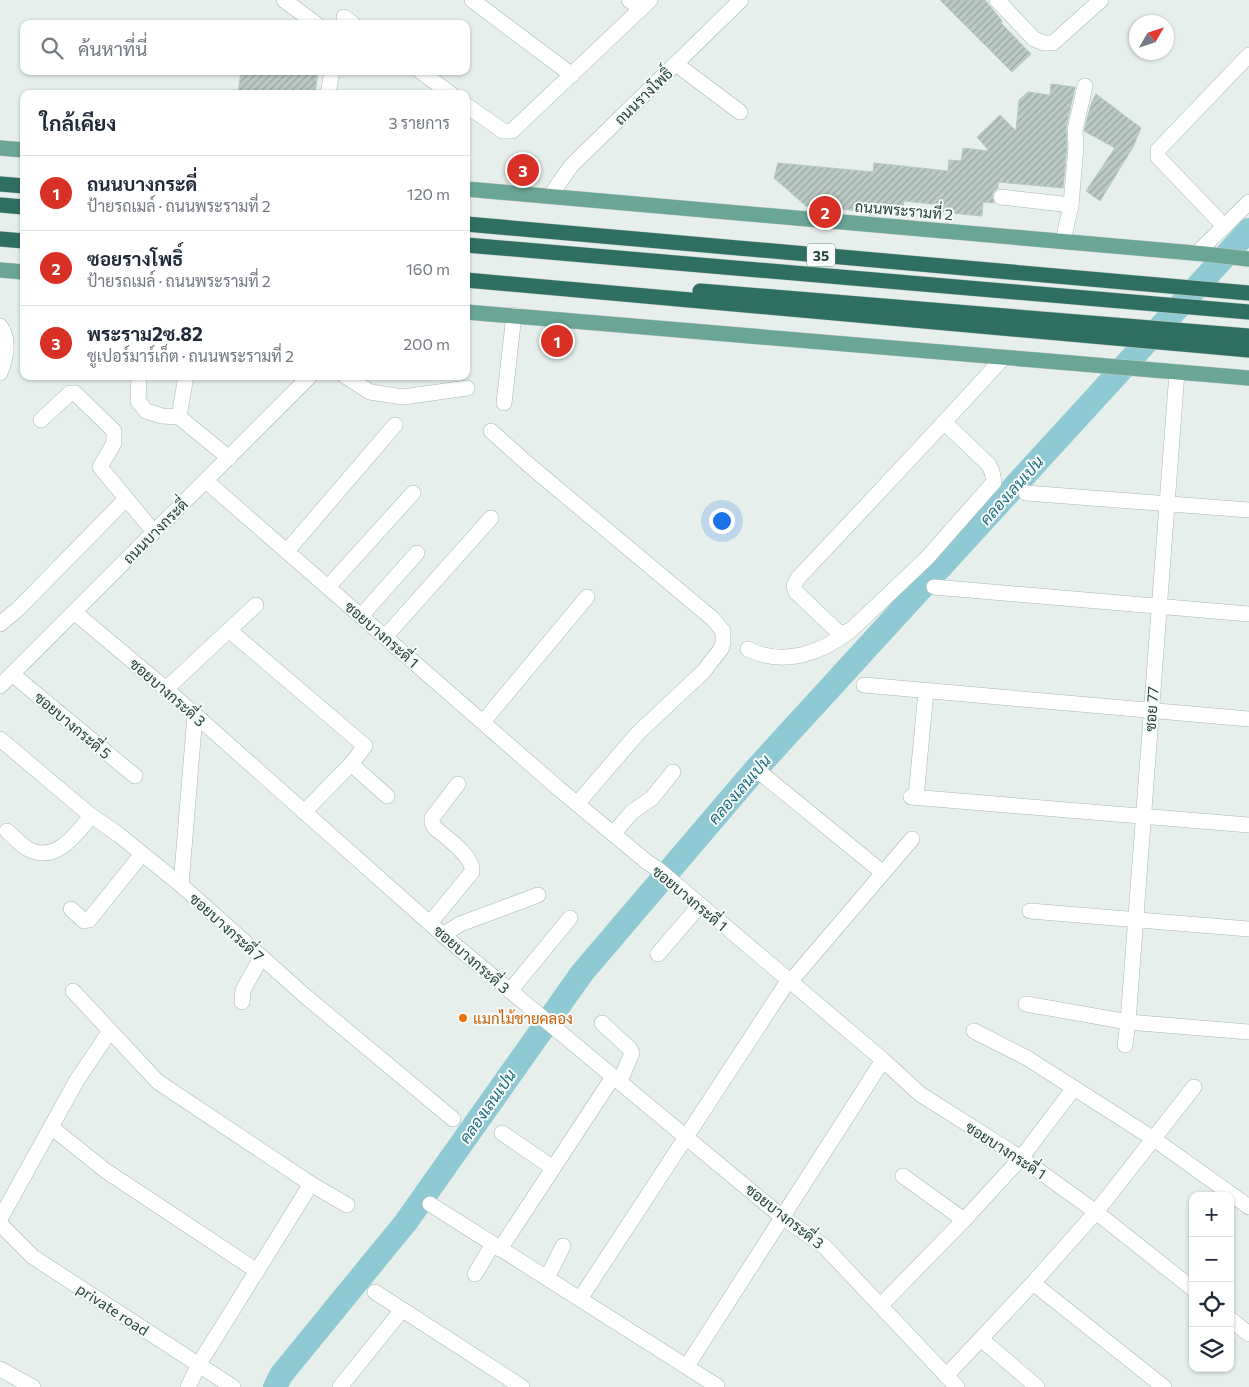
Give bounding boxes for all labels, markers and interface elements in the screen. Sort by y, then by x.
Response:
north arrow [1129,15,1174,60]
search box [20,20,470,75]
icon: search [38,34,66,62]
text: ค้นหาที่นี่ [78,37,147,60]
street label: ถนนรางโพธิ์ [607,60,676,128]
text: ใกล้เคียง [40,110,116,135]
text: 3 รายการ [388,113,450,132]
pin: 3 [507,151,539,189]
text: ถนนบางกระดี่ [87,172,197,195]
text: 1 [52,184,60,203]
text: 120 m [407,184,450,203]
street label: ถนนพระรามที่ 2 [854,192,954,223]
pin: 2 [809,193,841,231]
text: ป้ายรถเมล์ · ถนนพระรามที่ 2 [87,196,271,215]
road number: 35 [807,244,835,266]
text: ซอยรางโพธิ์ [87,247,183,270]
text: 2 [51,259,61,278]
text: 160 m [406,259,450,278]
text: ป้ายรถเมล์ · ถนนพระรามที่ 2 [87,271,271,290]
text: พระราม2ซ.82 [87,322,203,345]
pin: 1 [541,322,573,360]
text: 3 [51,334,61,353]
text: 200 m [403,334,450,353]
text: ซูเปอร์มาร์เก็ต · ถนนพระรามที่ 2 [87,346,294,365]
water label: คลองเลนเปน [975,452,1047,528]
street label: ถนนบางกระดี่ [115,491,191,567]
your location [709,508,735,534]
street label: ซอยบางกระดี่ 1 [341,593,426,671]
street label: ซอยบางกระดี่ 3 [126,650,213,730]
street label: ซอยบางกระดี่ 5 [31,684,118,762]
street label: ซอย 77 [1140,686,1162,732]
water label: คลองเลนเปน [704,750,774,828]
street label: ซอยบางกระดี่ 1 [649,858,734,935]
street label: ซอยบางกระดี่ 7 [186,885,271,965]
street label: ซอยบางกระดี่ 3 [430,917,517,997]
place label: แมกไม้ชายคลอง [473,1009,573,1027]
marker: แมกไม้ชายคลอง [457,1012,469,1024]
water label: คลองเลนเปน [455,1065,519,1147]
street label: ซอยบางกระดี่ 1 [962,1113,1052,1183]
street label: ซอยบางกระดี่ 3 [742,1176,831,1252]
map controls [1189,1192,1234,1372]
button: + [1189,1192,1234,1237]
button: − [1189,1237,1234,1282]
street label: private road [74,1279,152,1339]
button: locate [1189,1282,1234,1327]
button: layers [1189,1327,1234,1372]

